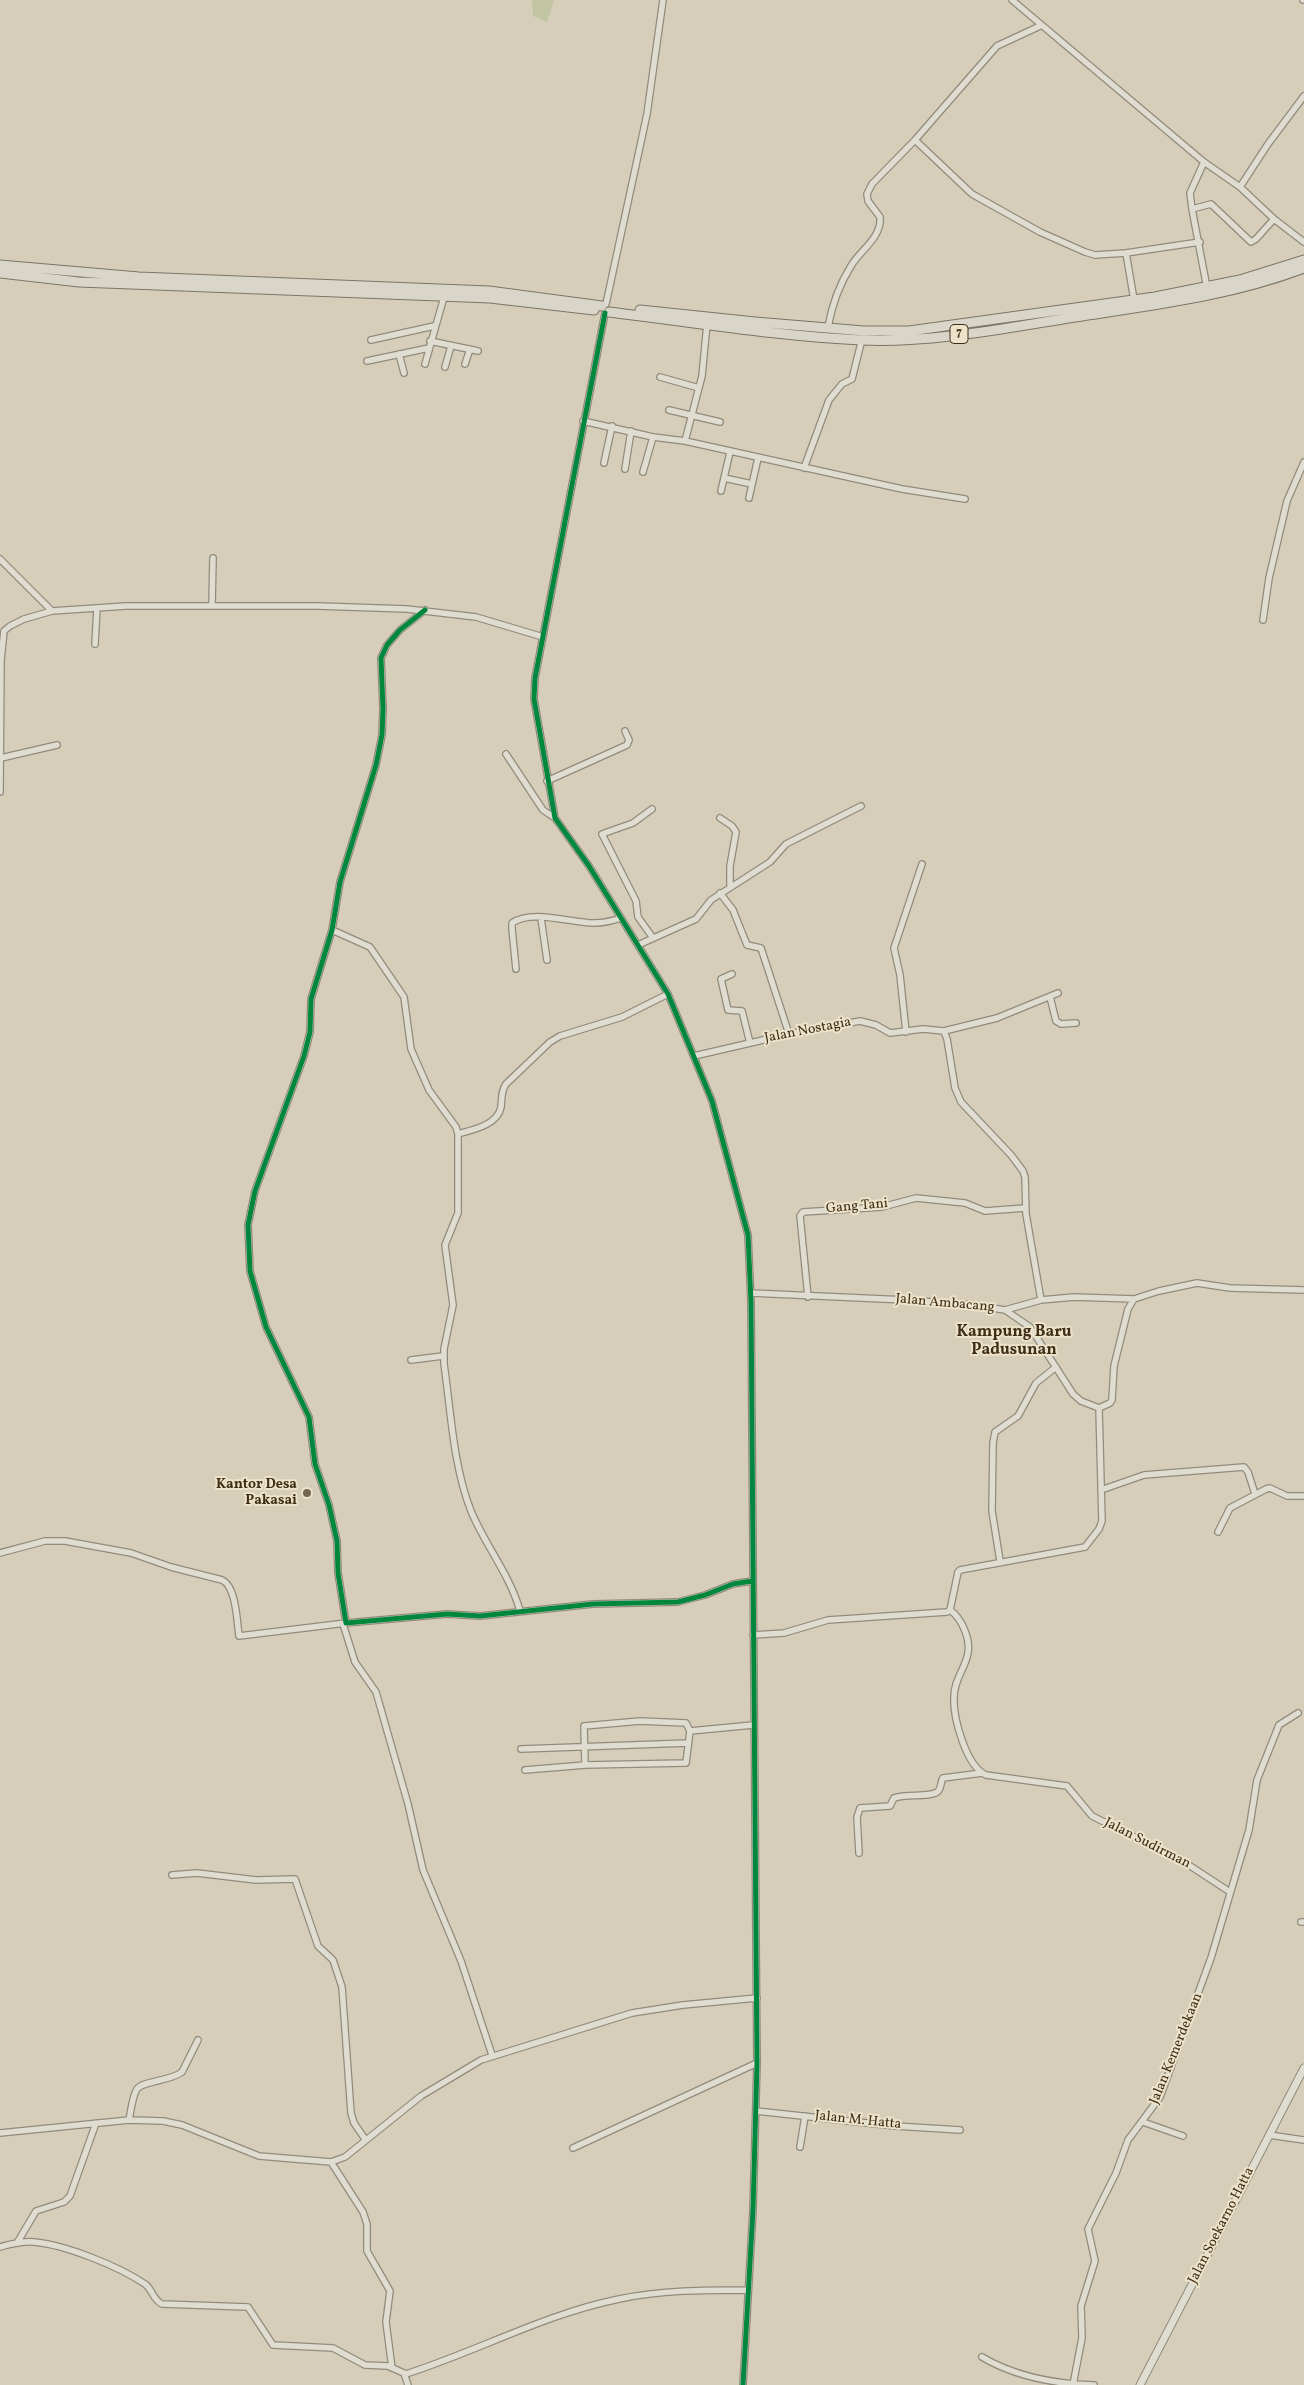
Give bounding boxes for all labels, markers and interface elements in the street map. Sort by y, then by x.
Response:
road number: 7 [950,324,968,344]
street label: Jalan Nostagia [763,1014,853,1048]
street label: Gang Tani [825,1196,889,1218]
street label: Jalan Ambacang [895,1291,995,1317]
district label: Kampung Baru Padusunan [957,1323,1071,1361]
place label: Kantor Desa Pakasai [216,1477,297,1510]
marker: Kantor Desa Pakasai [301,1487,313,1499]
street label: Jalan Sudirman [1101,1815,1193,1873]
street label: Jalan Kemerdekaan [1147,1991,1207,2107]
street label: Jalan M. Hatta [814,2108,902,2134]
street label: Jalan Soekarno Hatta [1185,2165,1259,2287]

